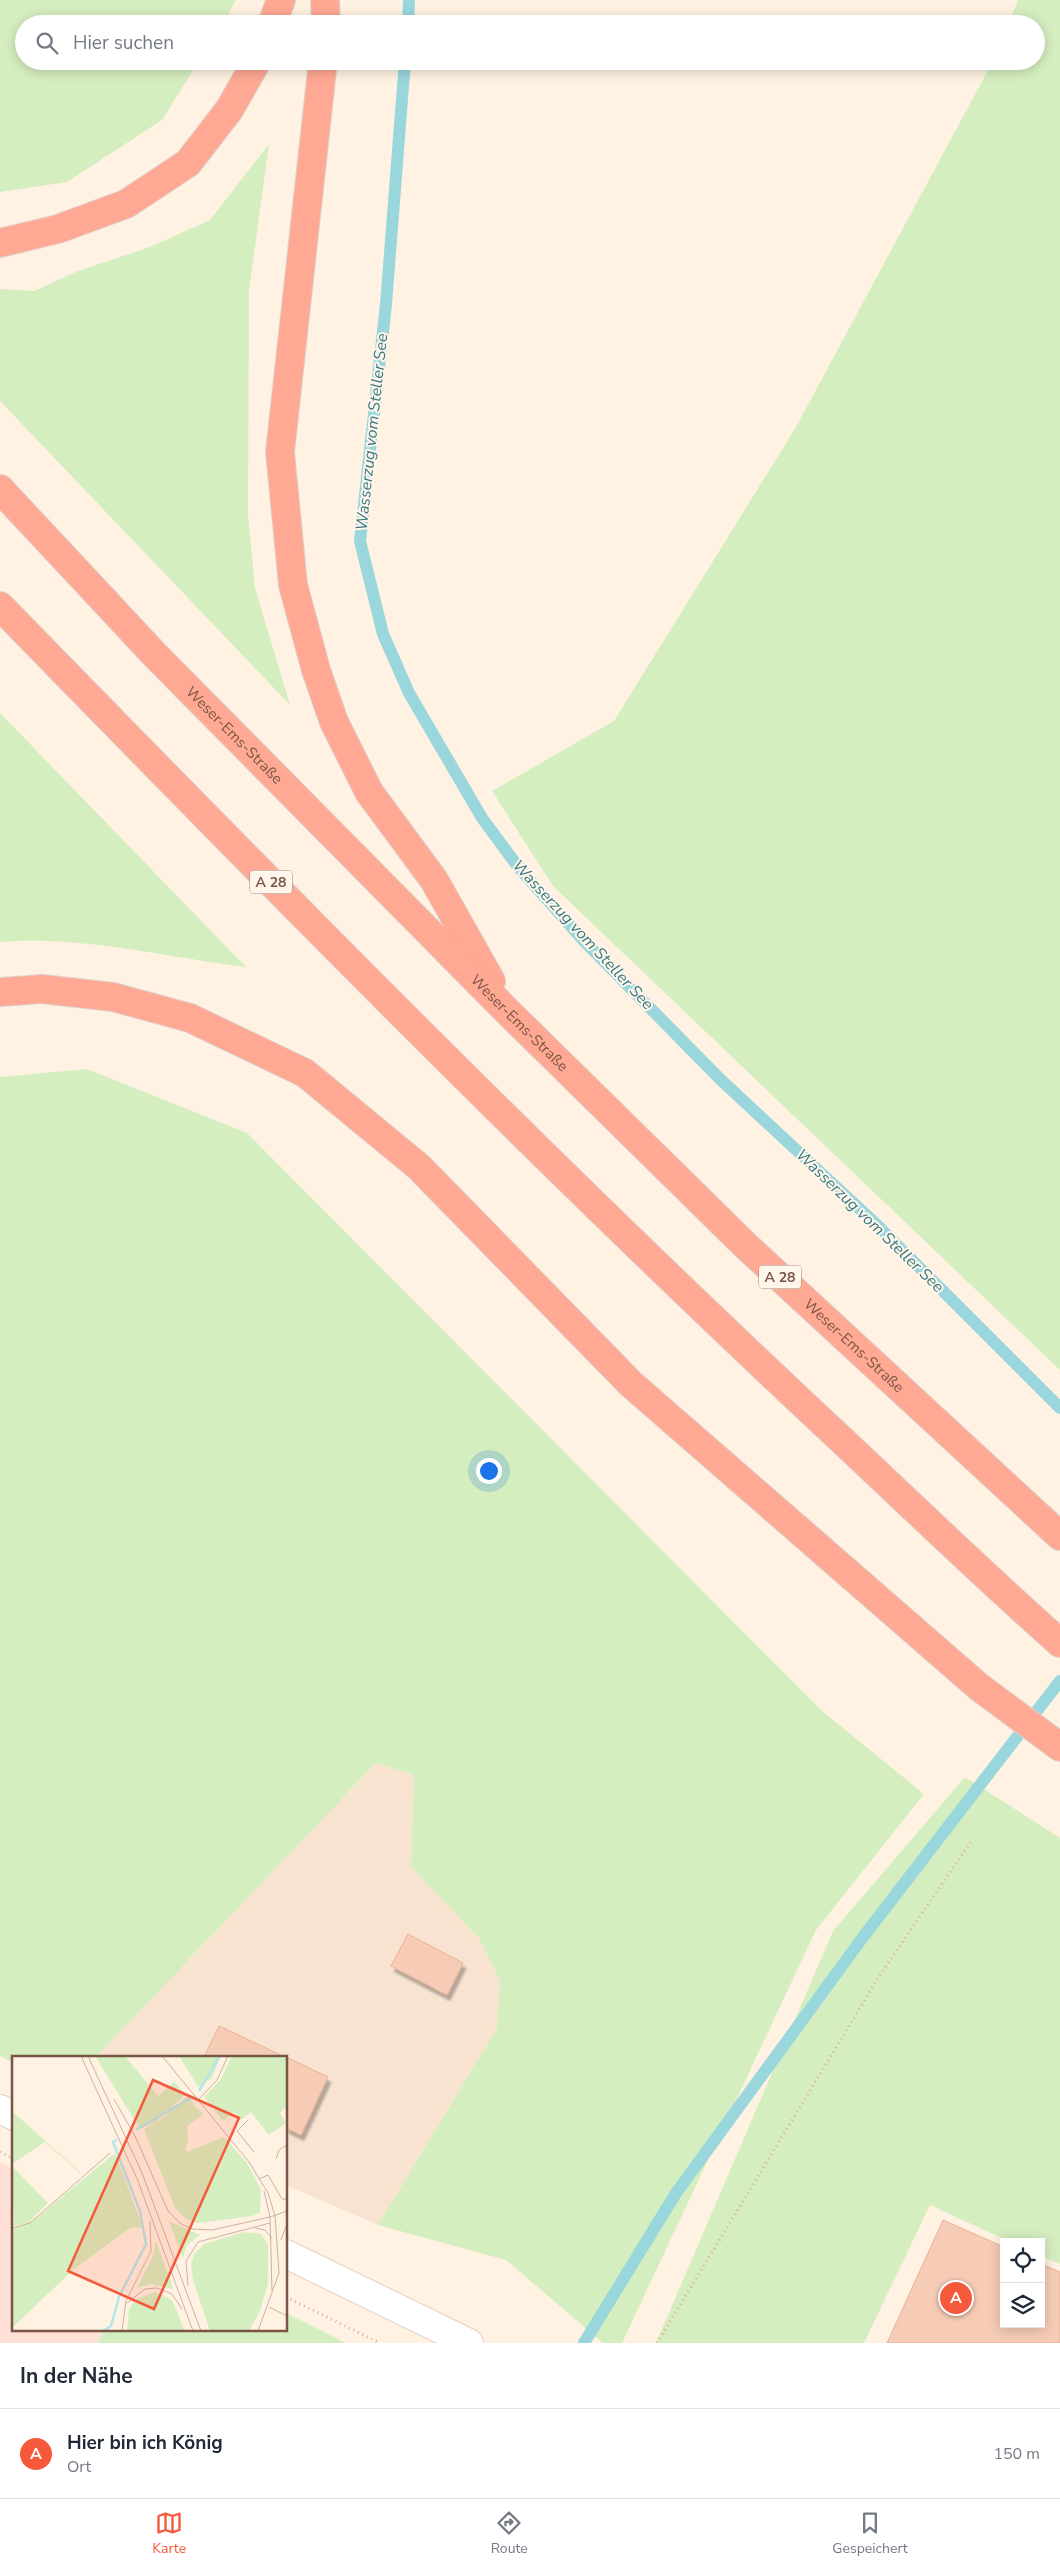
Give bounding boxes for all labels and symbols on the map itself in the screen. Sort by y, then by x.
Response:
water label: Wasserzug vom Steller See [351,332,393,532]
street label: Weser-Ems-Straße [182,682,287,789]
water label: Wasserzug vom Steller See [507,855,659,1015]
road number: A 28 [250,870,292,894]
street label: Weser-Ems-Straße [466,970,573,1076]
water label: Wasserzug vom Steller See [791,1144,949,1298]
road number: A 28 [759,1266,801,1288]
street label: Weser-Ems-Straße [800,1294,909,1397]
your location [476,1458,502,1484]
inset map [12,2056,288,2330]
pin: A [940,2279,972,2317]

